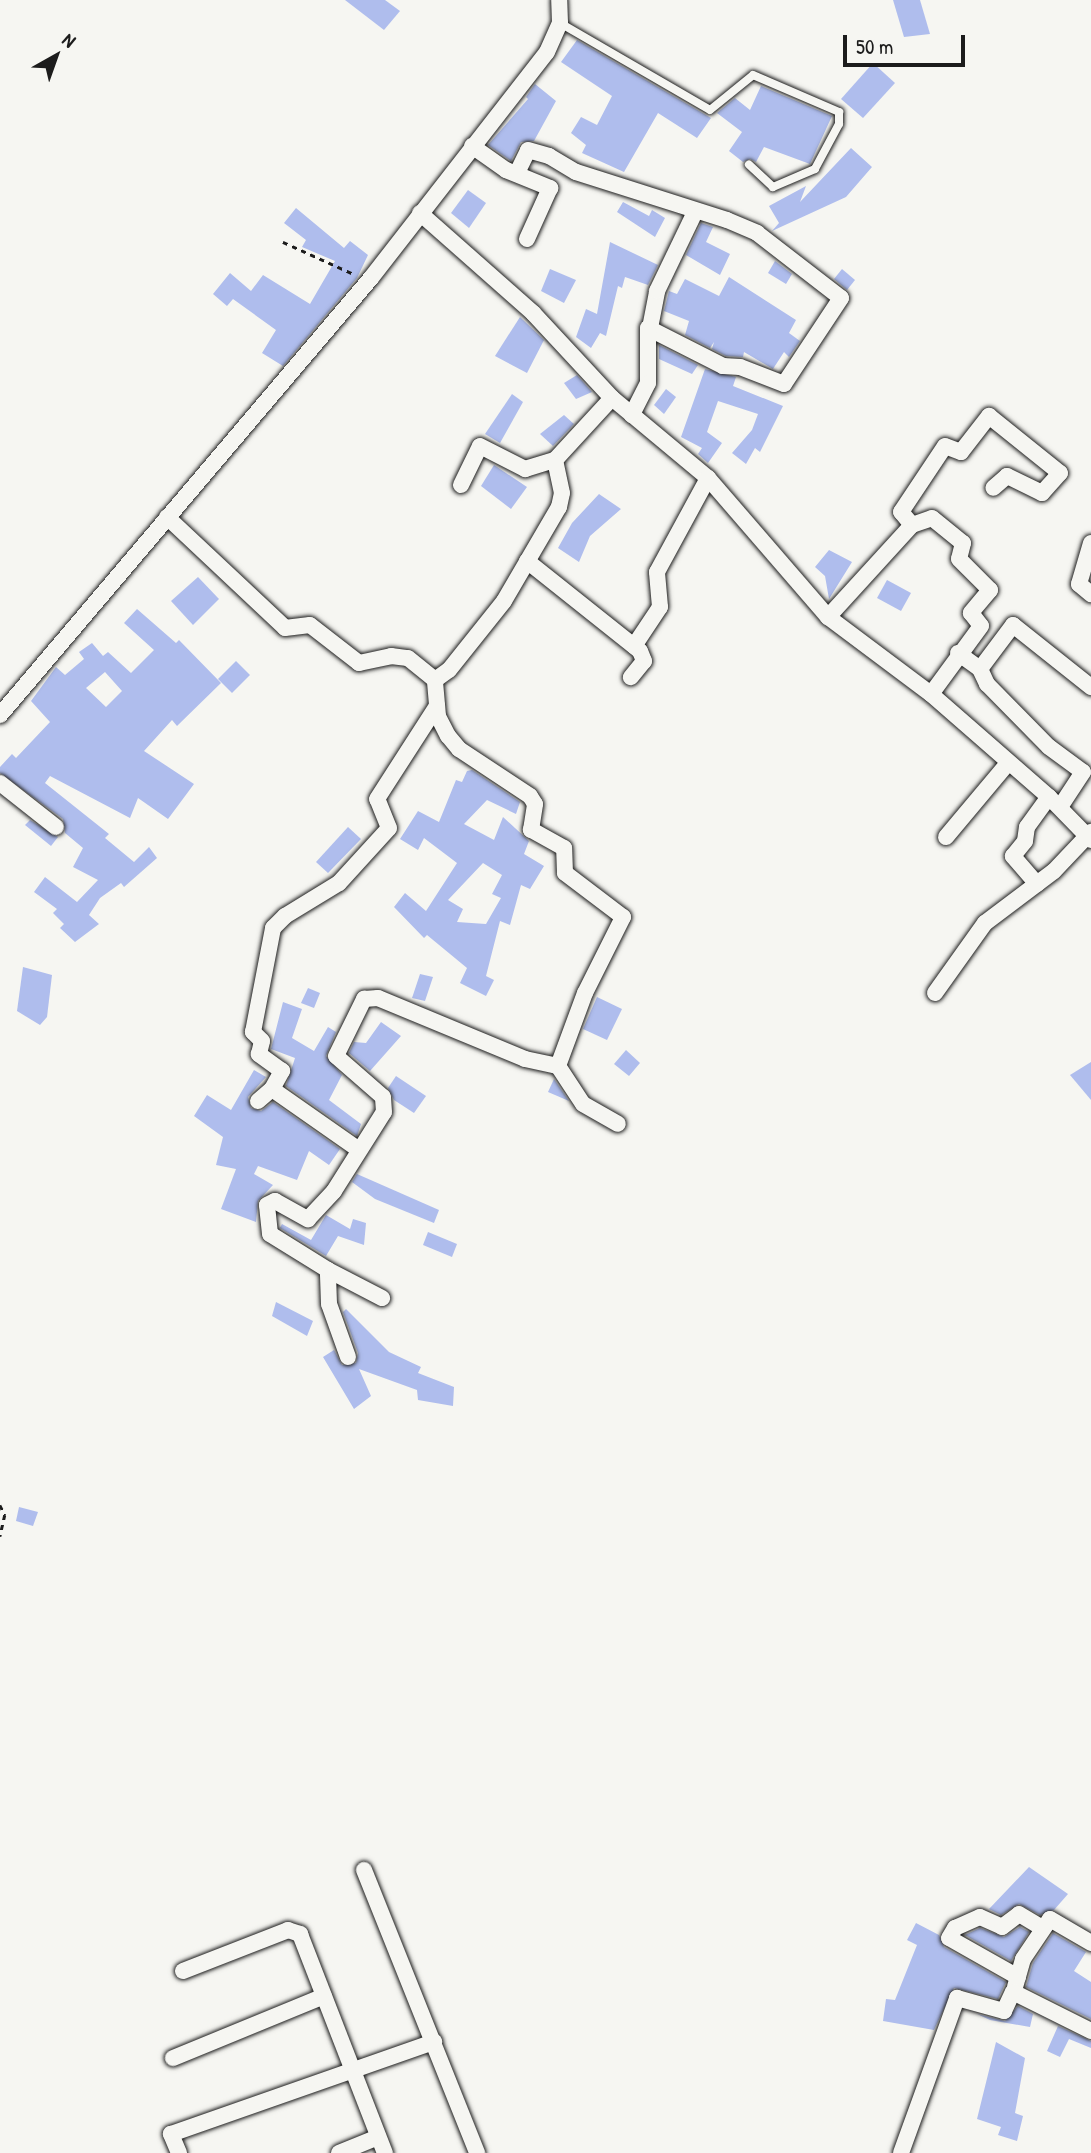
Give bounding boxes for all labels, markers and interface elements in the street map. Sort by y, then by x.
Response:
north arrow [21,21,91,91]
scale bar [846,21,968,65]
text: N [57,27,82,53]
text: 50 m [856,32,893,61]

